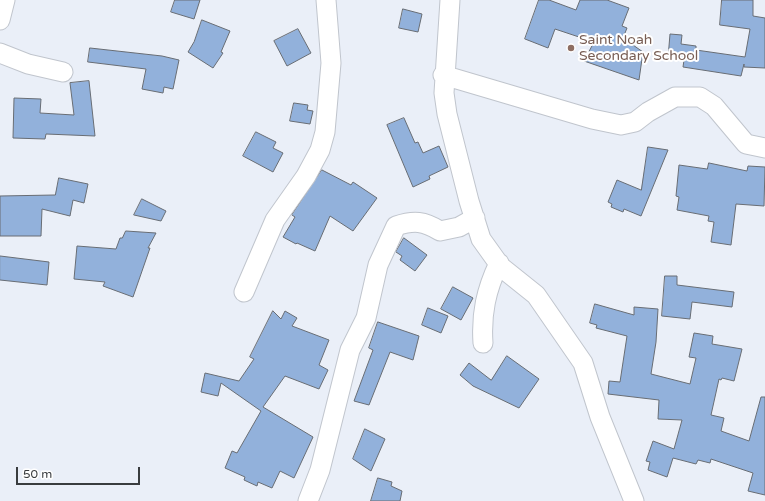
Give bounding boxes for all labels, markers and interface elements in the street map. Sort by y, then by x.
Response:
place label: Saint Noah Secondary School [579,32,698,64]
marker: Saint Noah Secondary School [566,43,576,53]
scale bar [18,459,142,485]
text: 50 m [23,467,52,481]

